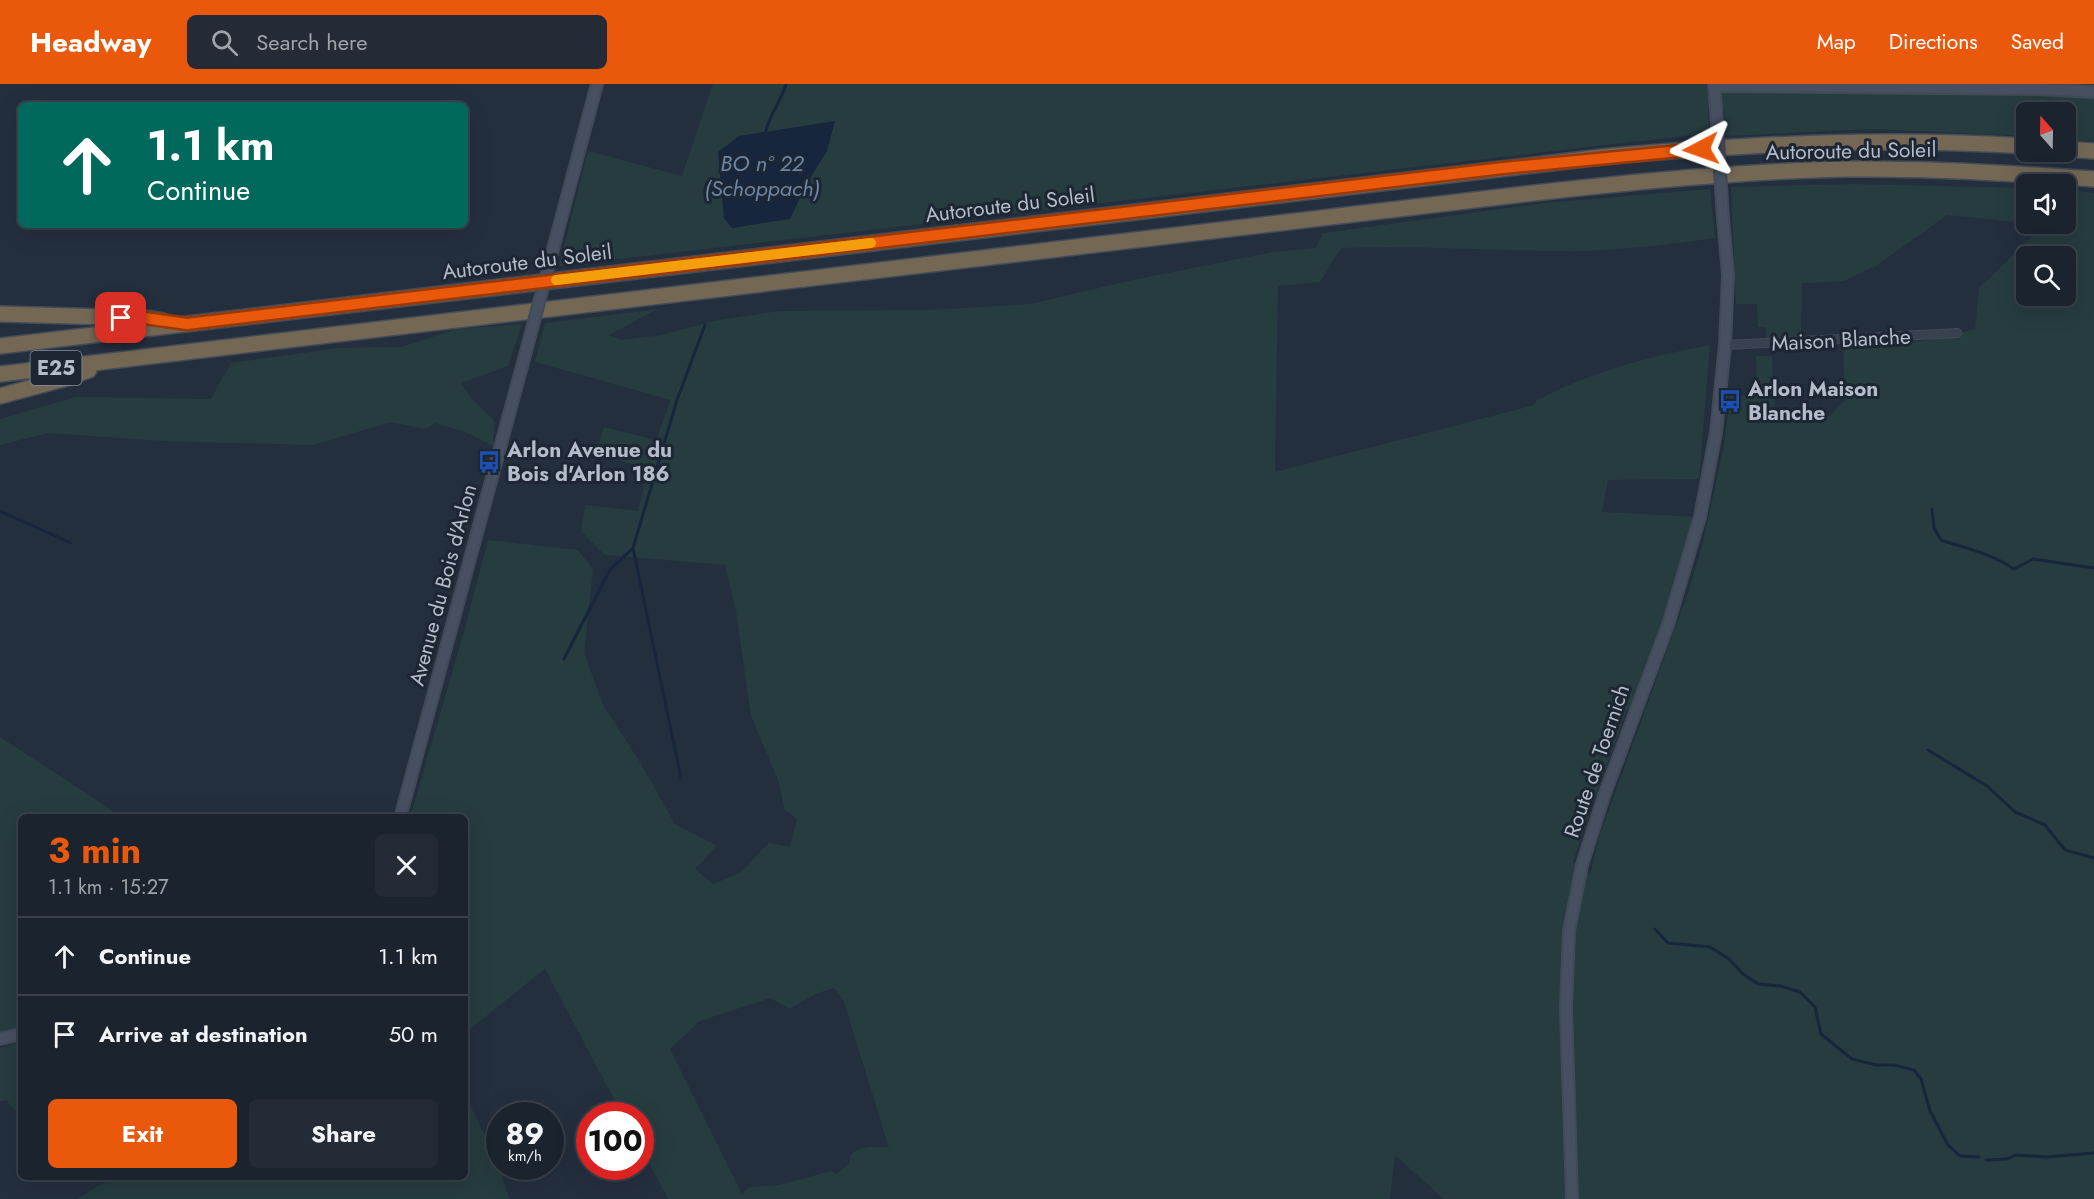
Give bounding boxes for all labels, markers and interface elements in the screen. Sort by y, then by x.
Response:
search box [187,15,607,69]
text: Headway [30,22,151,63]
icon: search [208,26,241,59]
text: Search here [256,26,368,58]
text: Map [1817,27,1856,57]
text: Directions [1889,27,1978,57]
text: Saved [2011,27,2064,57]
north arrow [2016,102,2076,162]
map controls [2016,102,2076,306]
text: 1.1 km [147,115,275,176]
position arrow [1669,117,1733,181]
icon: ahead [48,126,126,204]
street label: Autoroute du Soleil [1765,135,1937,167]
water label: BO n° 22 (Schoppach) [704,147,820,204]
text: Continue [147,171,250,210]
button: sound [2016,174,2076,234]
street label: Autoroute du Soleil [923,180,1097,230]
street label: Autoroute du Soleil [440,237,614,287]
button: search [2016,246,2076,306]
pin [95,292,146,343]
icon: arrive [104,301,137,334]
street label: Maison Blanche [1771,321,1912,359]
road number: E25 [31,351,82,385]
place label: Arlon Maison Blanche [1747,374,1878,428]
bus stop icon: Arlon Maison Blanche [1717,388,1743,414]
place label: Arlon Avenue du Bois d'Arlon 186 [506,435,672,489]
bus stop icon: Arlon Avenue du Bois d'Arlon 186 [476,449,502,475]
street label: Avenue du Bois d'Arlon [402,481,484,689]
street label: Route de Toernich [1557,680,1637,842]
text: 3 min [48,824,141,876]
button: close [375,834,438,897]
text: 1.1 km · 15:27 [48,873,169,902]
icon: ahead [48,940,81,973]
text: Continue [99,940,191,972]
text: 1.1 km [378,940,438,972]
icon: arrive [48,1018,81,1051]
text: Arrive at destination [99,1018,308,1050]
text: 50 m [389,1018,438,1050]
button: Exit [48,1099,237,1168]
button: Share [249,1099,438,1168]
speed limit sign: 100 [576,1102,654,1180]
text: 89 [506,1112,544,1155]
text: km/h [508,1145,542,1167]

